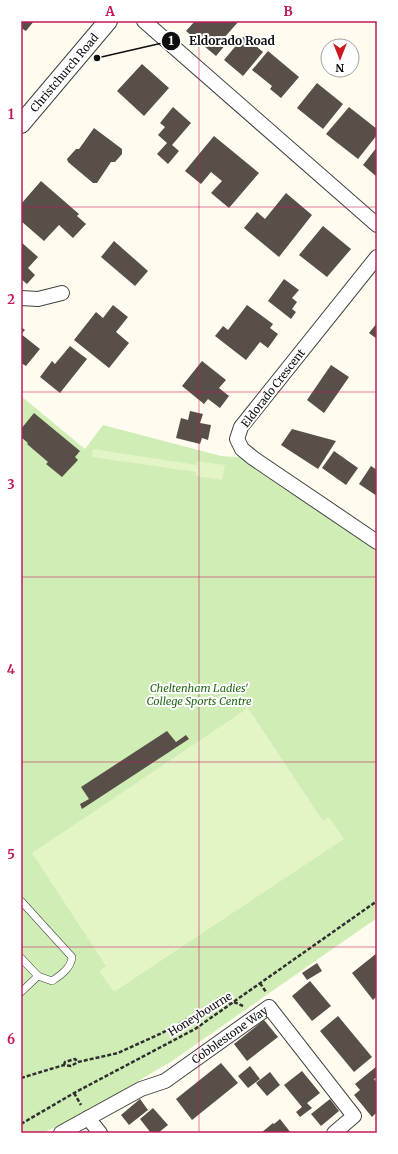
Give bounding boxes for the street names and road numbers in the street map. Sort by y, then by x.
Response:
street label: Christchurch Road [27,30,102,115]
street label: Eldorado Crescent [238,345,308,430]
street label: Honeybourne [166,989,235,1039]
street label: Cobblestone Way [189,1003,271,1067]

